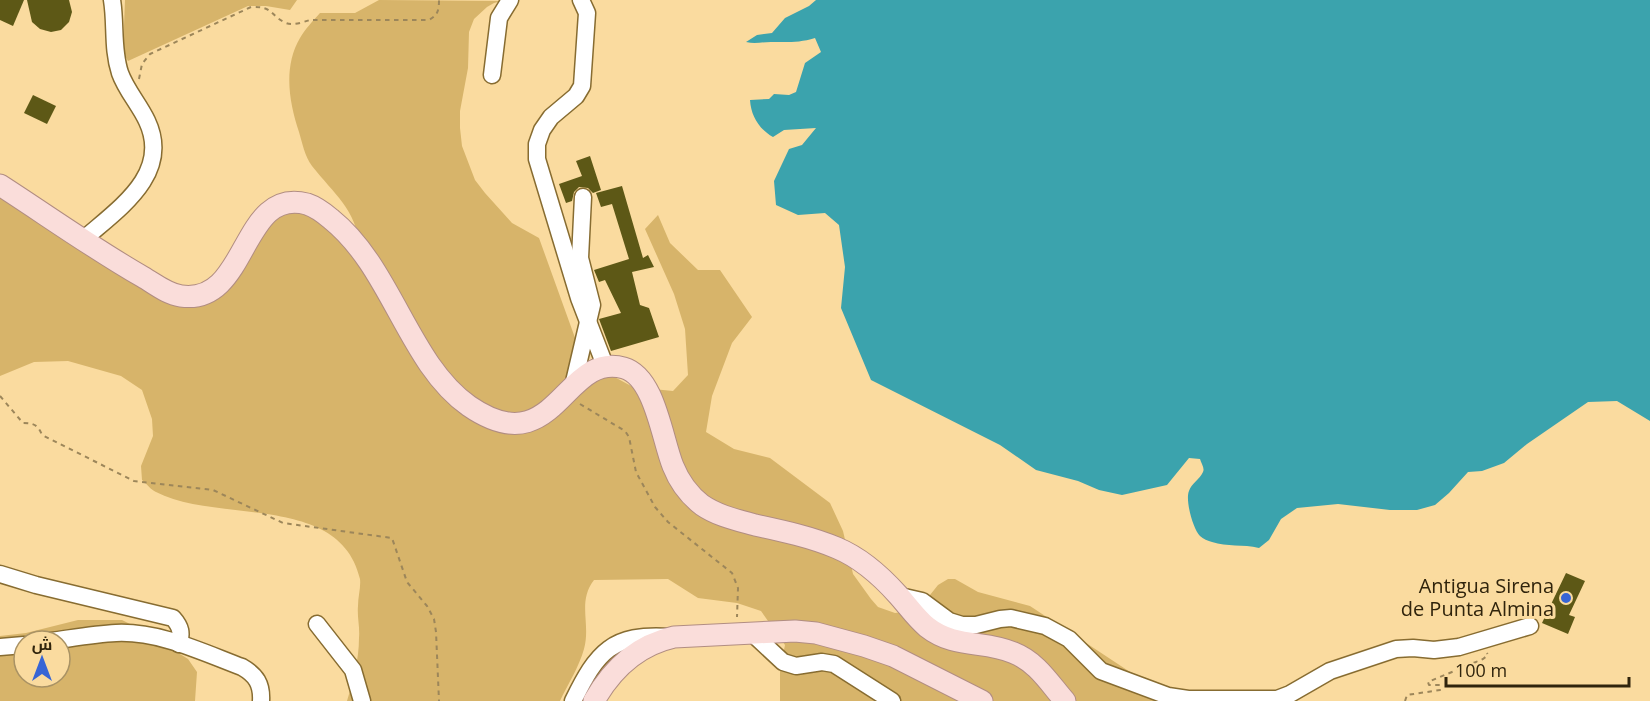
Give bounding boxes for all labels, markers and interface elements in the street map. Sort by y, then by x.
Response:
place label: Antigua Sirena de Punta Almina [1401,572,1554,622]
marker: Antigua Sirena de Punta Almina [1559,591,1573,605]
north arrow [12,629,72,689]
text: ش [32,633,52,655]
scale bar [1446,650,1629,688]
text: 100 m [1455,658,1507,682]

